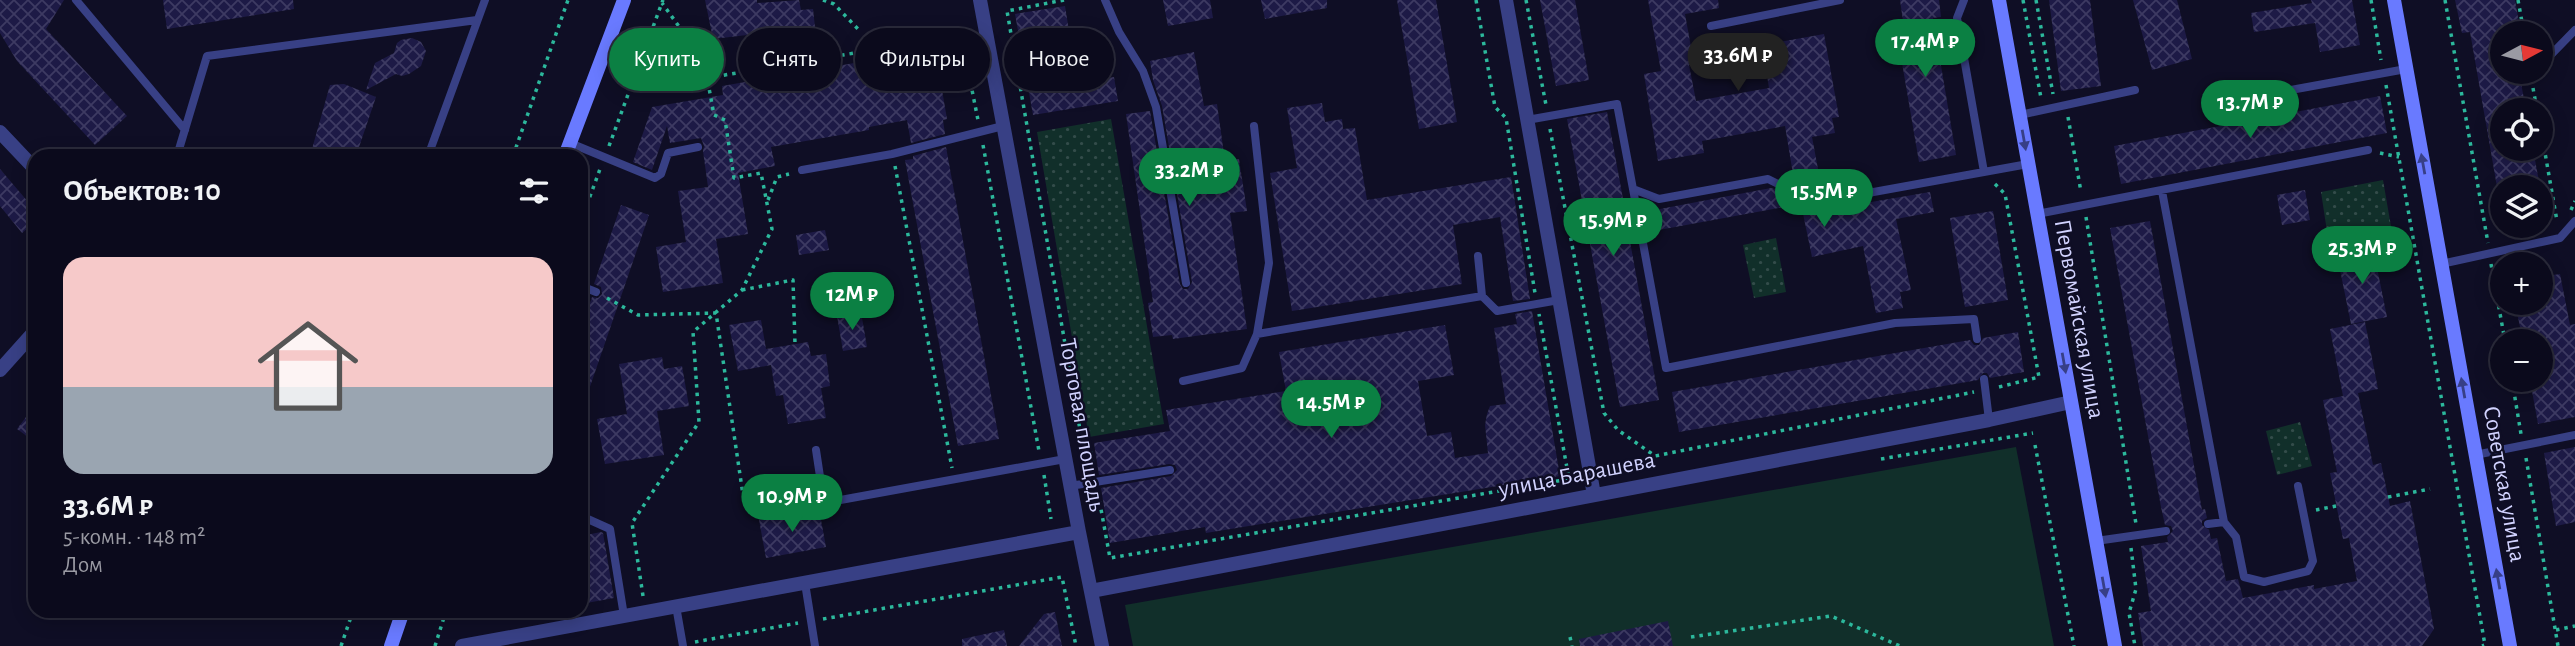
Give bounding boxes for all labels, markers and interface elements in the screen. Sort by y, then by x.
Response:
pin: 17.4M ₽ [1860,20,1990,79]
north arrow [2490,21,2553,84]
map controls [2490,21,2553,392]
chip: Купить [609,28,724,91]
chip: Снять [738,28,841,91]
chip: Фильтры [855,28,990,91]
chip: Новое [1004,28,1114,91]
text: 17.4M ₽ [1891,30,1959,53]
pin: 33.6M ₽ [1673,34,1803,93]
text: 33.6M ₽ [1704,44,1772,67]
pin: 13.7M ₽ [2185,80,2315,140]
text: 13.7M ₽ [2217,91,2283,114]
button: locate [2490,98,2553,161]
one-way arrow [2019,129,2030,151]
pin: 33.2M ₽ [1124,148,1254,208]
one-way arrow [2417,153,2428,175]
text: 33.2M ₽ [1155,159,1223,182]
pin: 15.5M ₽ [1759,170,1889,229]
icon: filters [515,172,553,210]
button: layers [2490,175,2553,238]
text: Объектов: 10 [63,176,221,206]
text: 15.5M ₽ [1791,180,1857,203]
pin: 15.9M ₽ [1548,198,1678,258]
text: 15.9M ₽ [1579,209,1647,232]
street label: Первомайская улица [2050,217,2108,421]
pin: 25.3M ₽ [2297,226,2427,286]
text: 25.3M ₽ [2328,237,2396,260]
button: + [2490,252,2553,315]
pin: 12M ₽ [803,272,901,332]
text: 12M ₽ [826,283,878,306]
icon: home [245,303,371,429]
button: − [2490,329,2553,392]
street label: Торговая площадь [1055,337,1109,513]
one-way arrow [2059,352,2070,374]
one-way arrow [2458,377,2469,399]
pin: 14.5M ₽ [1266,380,1396,440]
text: 14.5M ₽ [1297,391,1365,414]
street label: Советская улица [2478,404,2530,564]
street label: улица Барашева [1496,448,1657,502]
pin: 10.9M ₽ [727,475,857,534]
text: 10.9M ₽ [757,485,827,508]
text: 33.6M ₽ [63,491,153,521]
text: 5-комн. · 148 m² [63,526,205,549]
text: Дом [63,554,103,577]
one-way arrow [2492,568,2503,590]
one-way arrow [2099,576,2110,598]

